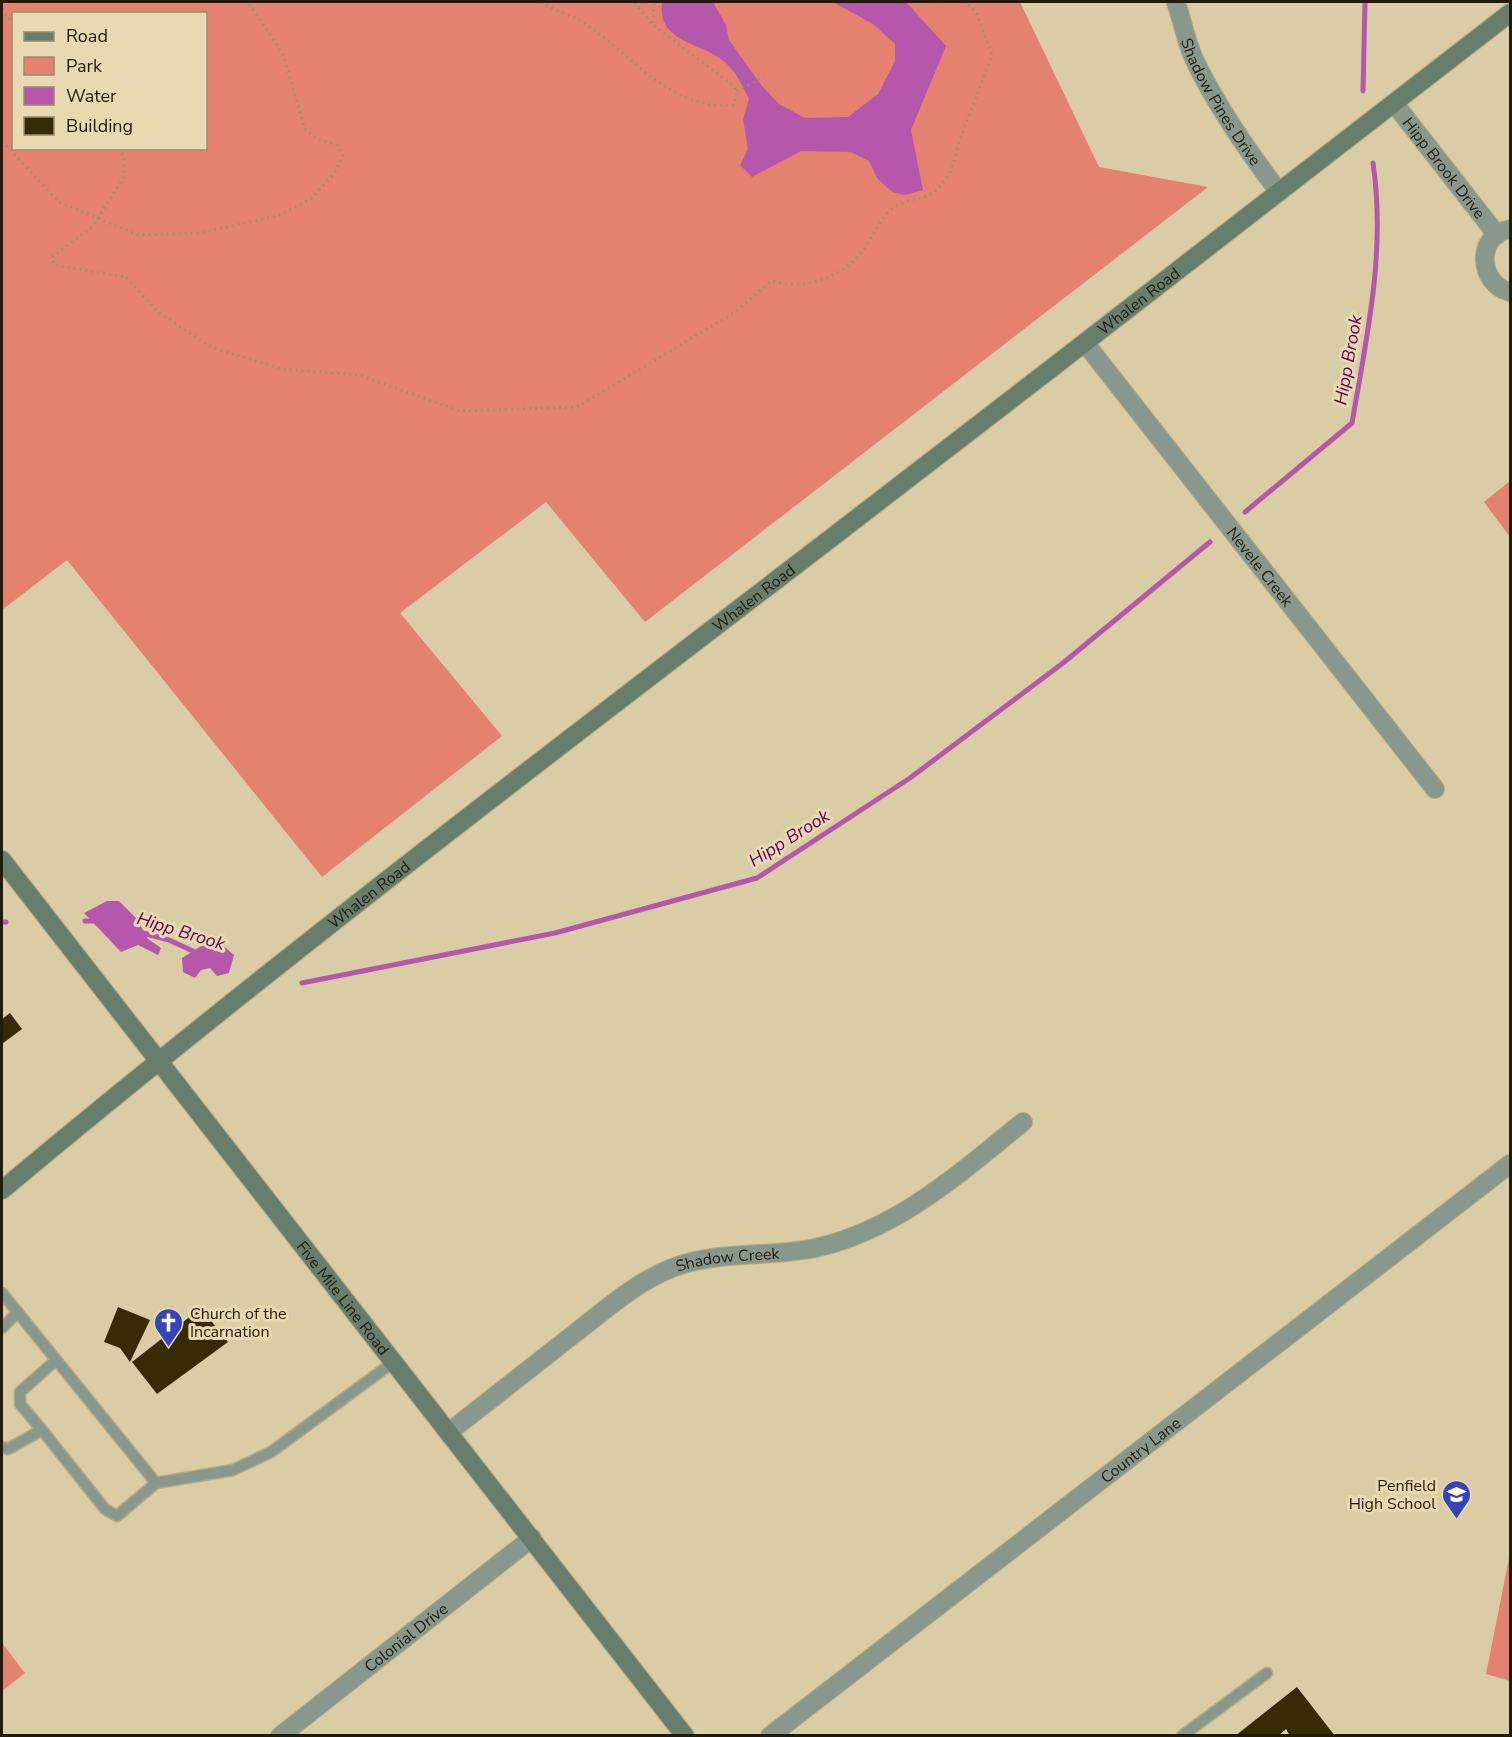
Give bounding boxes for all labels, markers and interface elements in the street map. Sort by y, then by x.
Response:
legend [12,12,207,150]
text: Road [66,24,108,48]
street label: Shadow Pines Drive [1175,35,1266,170]
text: Park [66,54,103,78]
text: Water [66,84,117,108]
street label: Hipp Brook Drive [1397,113,1490,224]
text: Building [66,114,133,138]
street label: Whalen Road [1093,263,1185,341]
water label: Hipp Brook [1328,312,1368,407]
street label: Nevele Creek [1221,523,1298,612]
street label: Whalen Road [708,560,800,637]
water label: Hipp Brook [744,803,835,872]
street label: Whalen Road [324,856,415,934]
water label: Hipp Brook [134,906,229,956]
street label: Five Mile Line Road [291,1237,394,1360]
street label: Shadow Creek [673,1243,781,1278]
place label: Church of the Incarnation [190,1303,287,1343]
church icon: Church of the Incarnation [153,1306,185,1348]
street label: Country Lane [1096,1412,1186,1489]
place label: Penfield High School [1349,1475,1436,1515]
school or university icon: Penfield High School [1441,1478,1473,1520]
street label: Colonial Drive [360,1598,453,1678]

